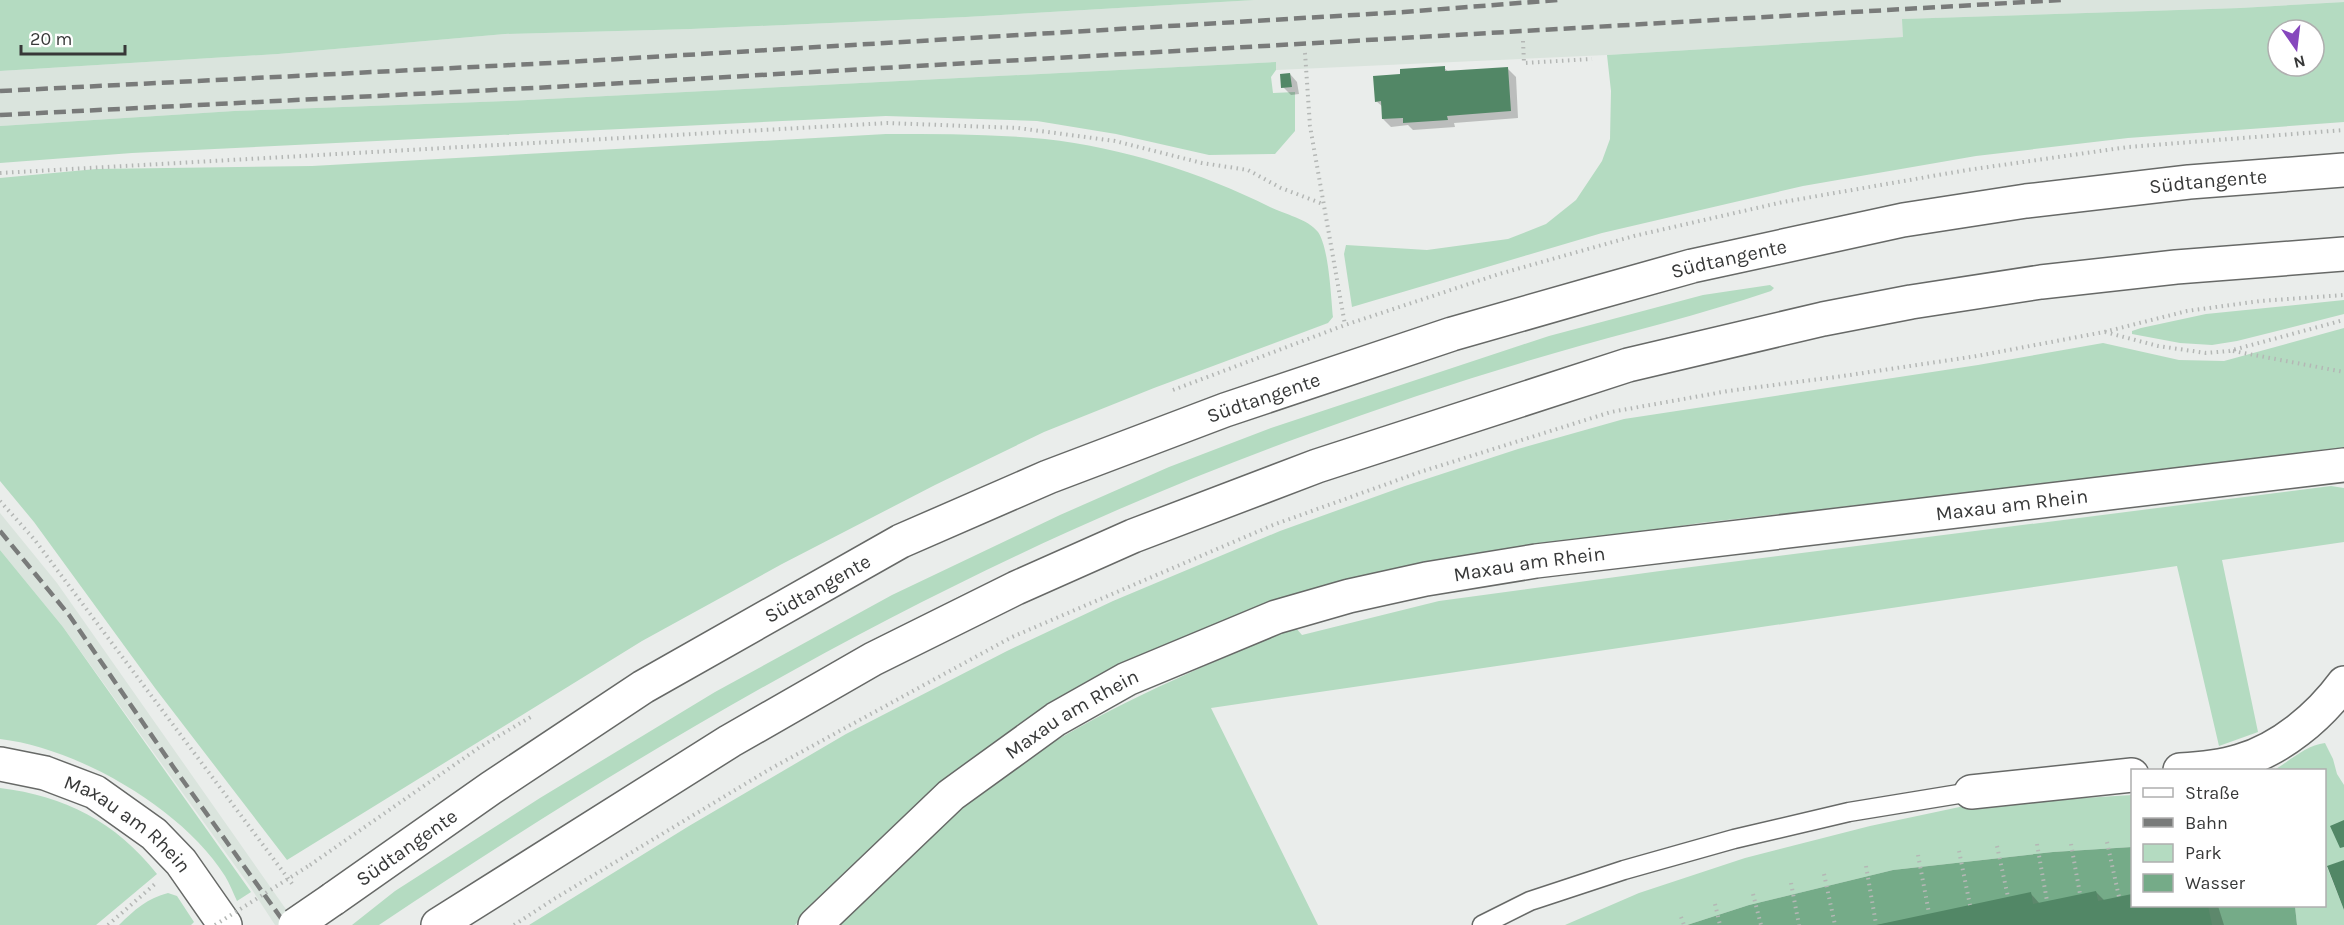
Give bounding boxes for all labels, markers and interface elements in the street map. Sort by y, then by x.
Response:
scale bar [21,18,124,56]
north arrow [2266,18,2326,78]
text: 20 m [30,28,72,50]
text: N [2292,51,2307,73]
street label: Südtangente [2148,165,2268,199]
street label: Südtangente [1668,235,1789,283]
street label: Südtangente [1204,368,1323,428]
street label: Maxau am Rhein [1934,485,2089,525]
street label: Maxau am Rhein [1452,542,1607,586]
street label: Südtangente [761,550,875,628]
street label: Maxau am Rhein [1001,664,1142,764]
legend [2131,769,2326,907]
street label: Maxau am Rhein [61,770,196,877]
text: Straße [2185,782,2239,804]
street label: Südtangente [352,804,462,891]
text: Bahn [2185,812,2228,834]
text: Park [2185,842,2222,864]
text: Wasser [2185,872,2246,894]

